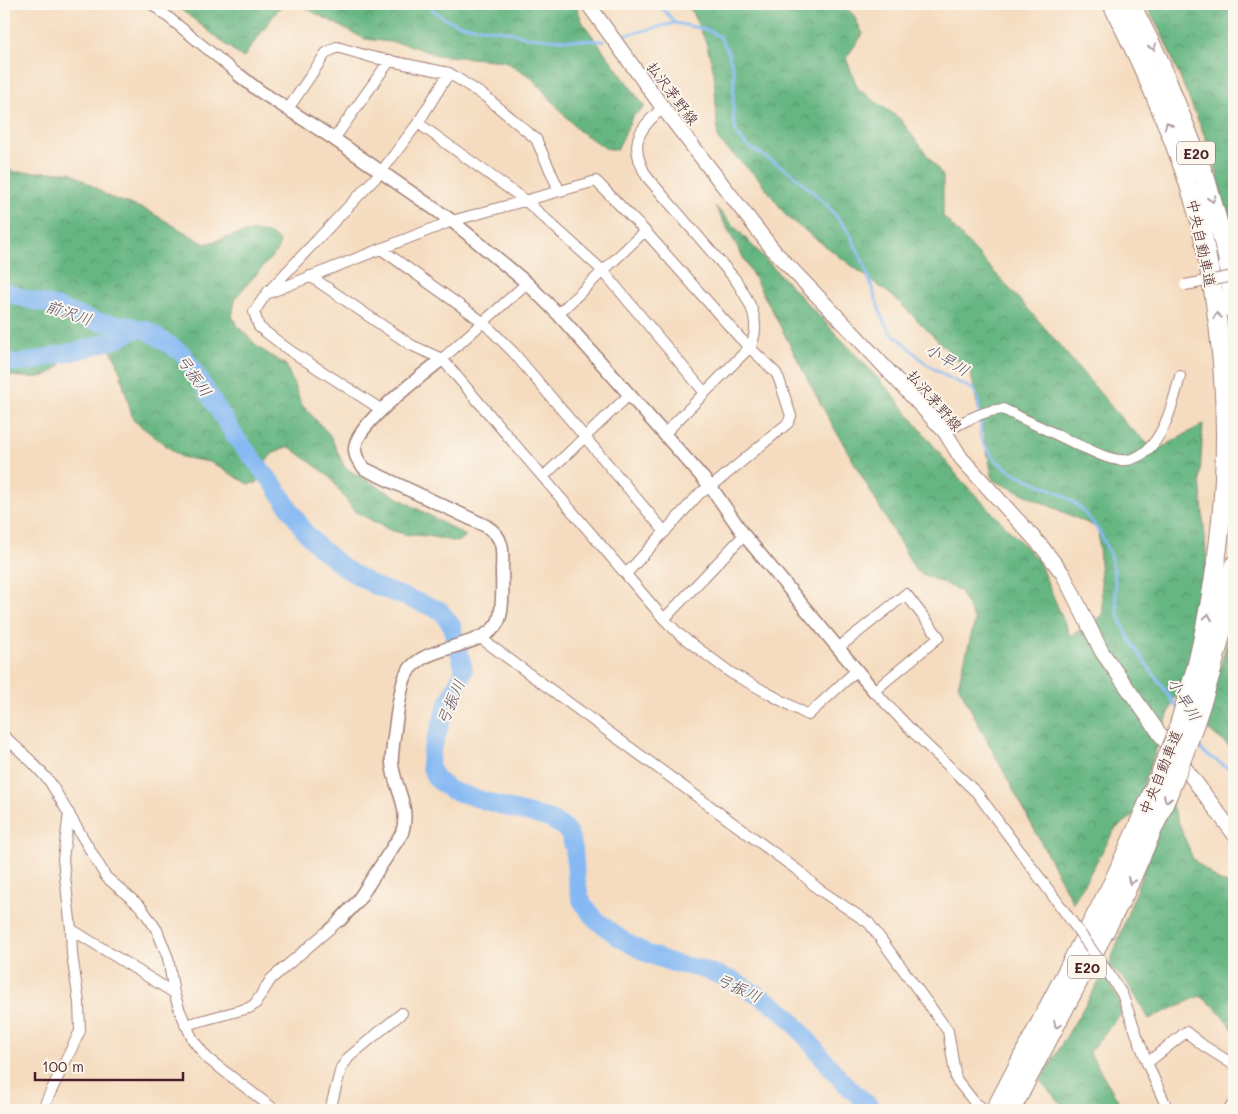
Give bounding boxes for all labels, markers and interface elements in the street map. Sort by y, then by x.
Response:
one-way arrow [1147,42,1158,51]
street label: 払沢茅野線 [642,57,704,129]
one-way arrow [1163,121,1174,130]
road number: E20 [1177,142,1215,164]
one-way arrow [1206,194,1216,202]
street label: 中央自動車道 [1183,197,1221,289]
water label: 前沢川 [43,295,95,329]
one-way arrow [1212,311,1222,320]
water label: 小早川 [922,338,974,380]
water label: 弓振川 [173,349,217,401]
street label: 払沢茅野線 [903,365,967,435]
one-way arrow [1202,612,1212,621]
water label: 小早川 [1163,673,1207,725]
water label: 弓振川 [431,676,469,728]
street label: 中央自動車道 [1134,727,1186,817]
one-way arrow [1164,793,1174,802]
one-way arrow [1127,876,1138,885]
road number: E20 [1068,956,1106,979]
water label: 弓振川 [713,967,765,1007]
one-way arrow [1053,1020,1063,1029]
scale bar [35,1049,182,1081]
text: 100 m [42,1056,84,1076]

